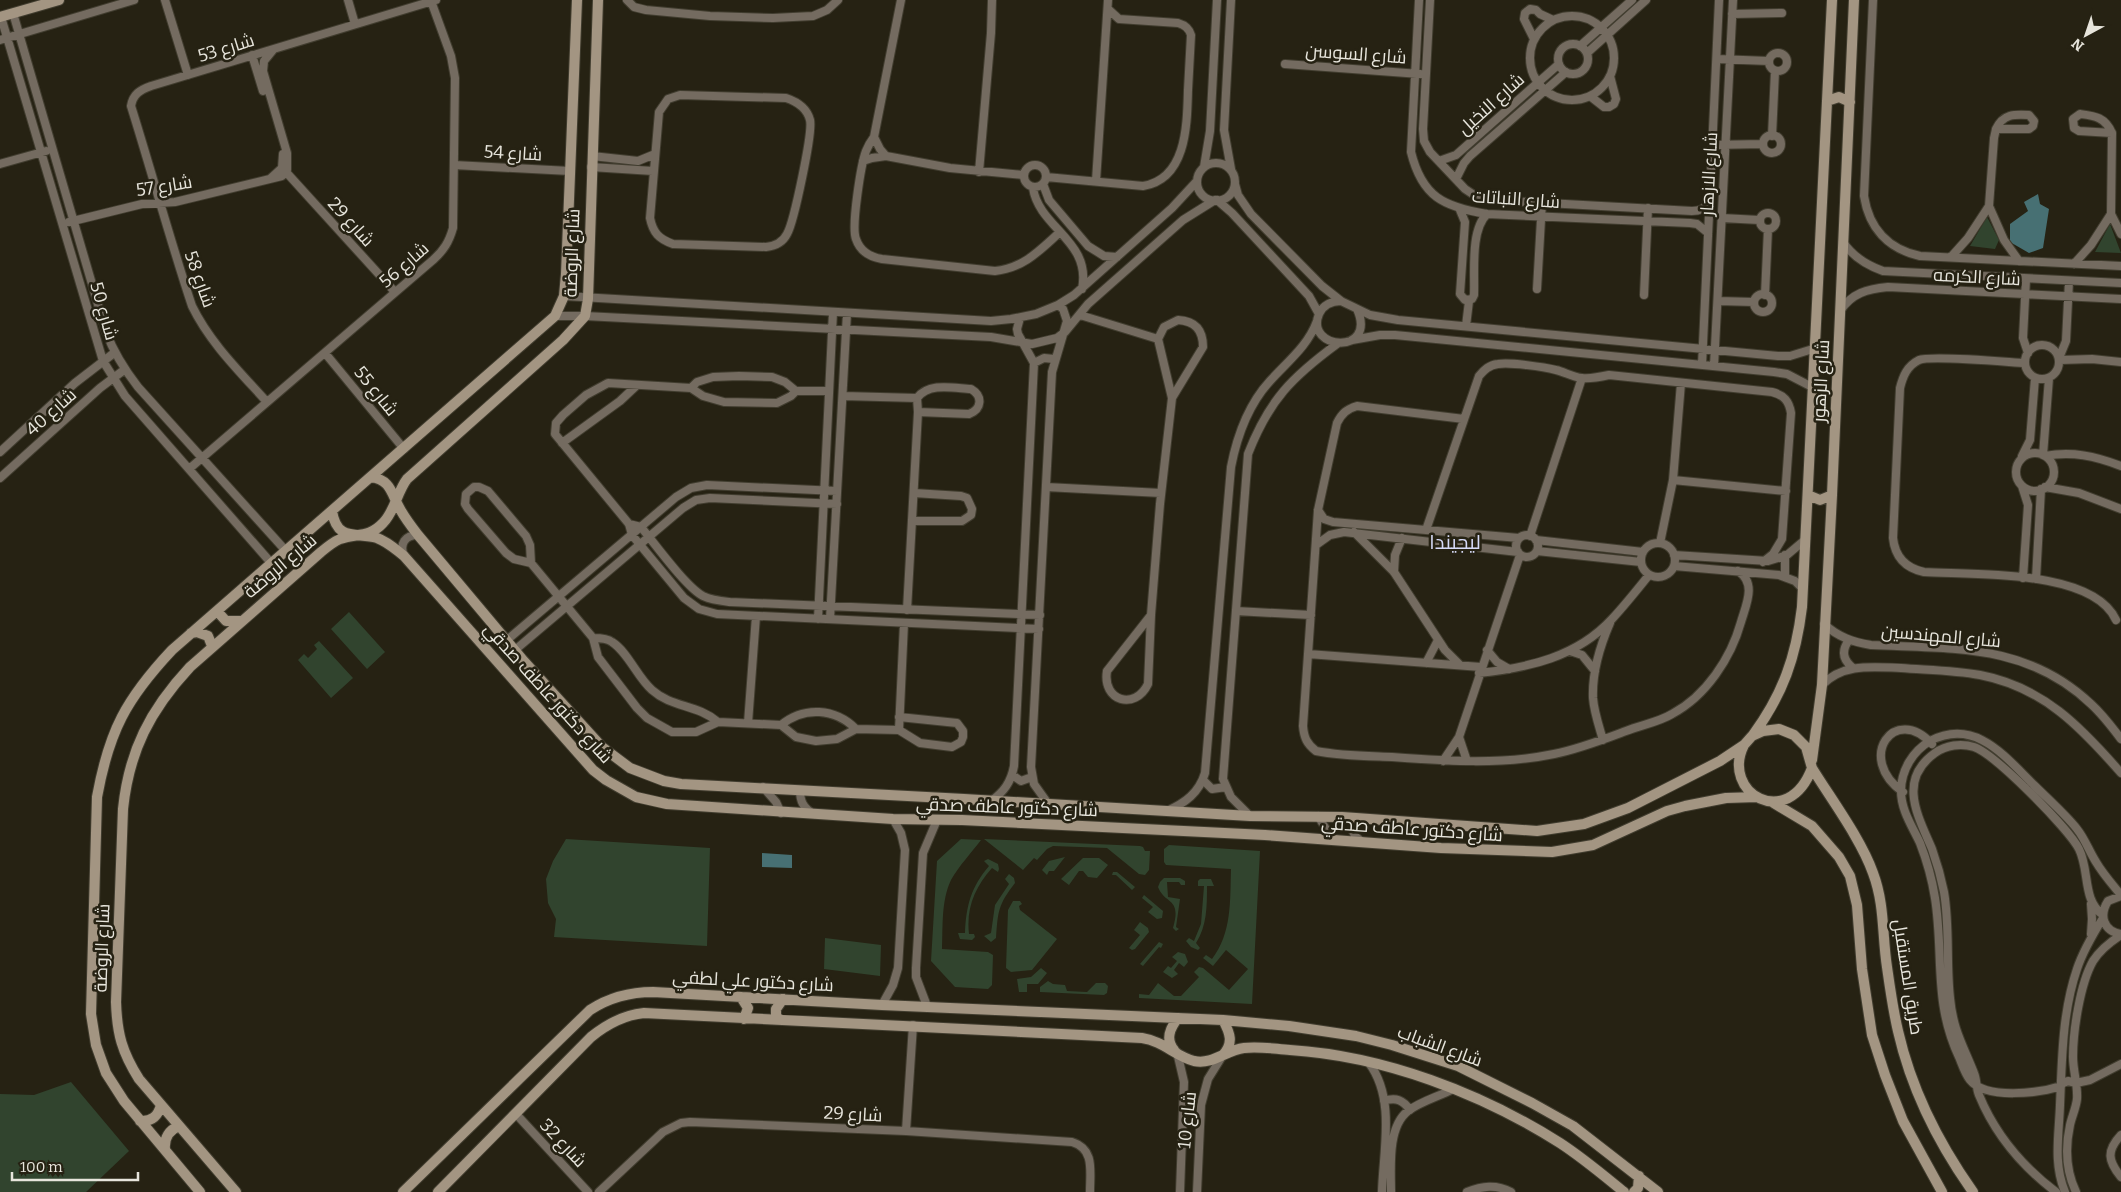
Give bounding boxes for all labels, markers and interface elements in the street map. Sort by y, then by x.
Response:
north arrow [2061,10,2111,60]
street label: شارع 53 [195,29,257,68]
text: N [2068,34,2088,55]
street label: شارع السوسن [1305,39,1407,70]
street label: شارع النخيل [1453,68,1530,140]
street label: شارع الازهار [1696,131,1723,218]
street label: شارع 54 [483,140,543,167]
street label: شارع 57 [134,171,194,202]
street label: شارع النباتات [1471,185,1561,214]
street label: شارع 29 [322,193,379,252]
street label: شارع الروضة [559,208,586,298]
street label: شارع 56 [375,237,434,293]
street label: شارع 58 [179,248,220,311]
street label: شارع الكرمه [1933,264,2021,291]
street label: شارع 50 [84,279,123,343]
street label: شارع الزهور [1808,339,1835,424]
street label: شارع 55 [349,362,403,421]
street label: شارع 40 [21,384,82,441]
street label: شارع الروضة [239,529,322,604]
district label: ليجيندا [1429,530,1481,554]
street label: شارع دكتور عاطف صدقي [477,618,617,770]
street label: شارع المهندسين [1880,620,2002,653]
street label: شارع دكتور عاطف صدقي [916,793,1098,824]
street label: شارع دكتور عاطف صدقي [1320,812,1504,849]
street label: شارع الروضة [89,903,116,993]
street label: طريق المستقبل [1887,918,1928,1037]
street label: شارع دكتور علي لطفي [672,966,834,999]
street label: شارع الشباب [1394,1021,1485,1072]
street label: شارع 10 [1173,1090,1202,1150]
street label: شارع 29 [823,1101,883,1128]
street label: شارع 32 [534,1114,591,1173]
scale bar [12,1150,139,1182]
text: 100 m [20,1158,63,1176]

